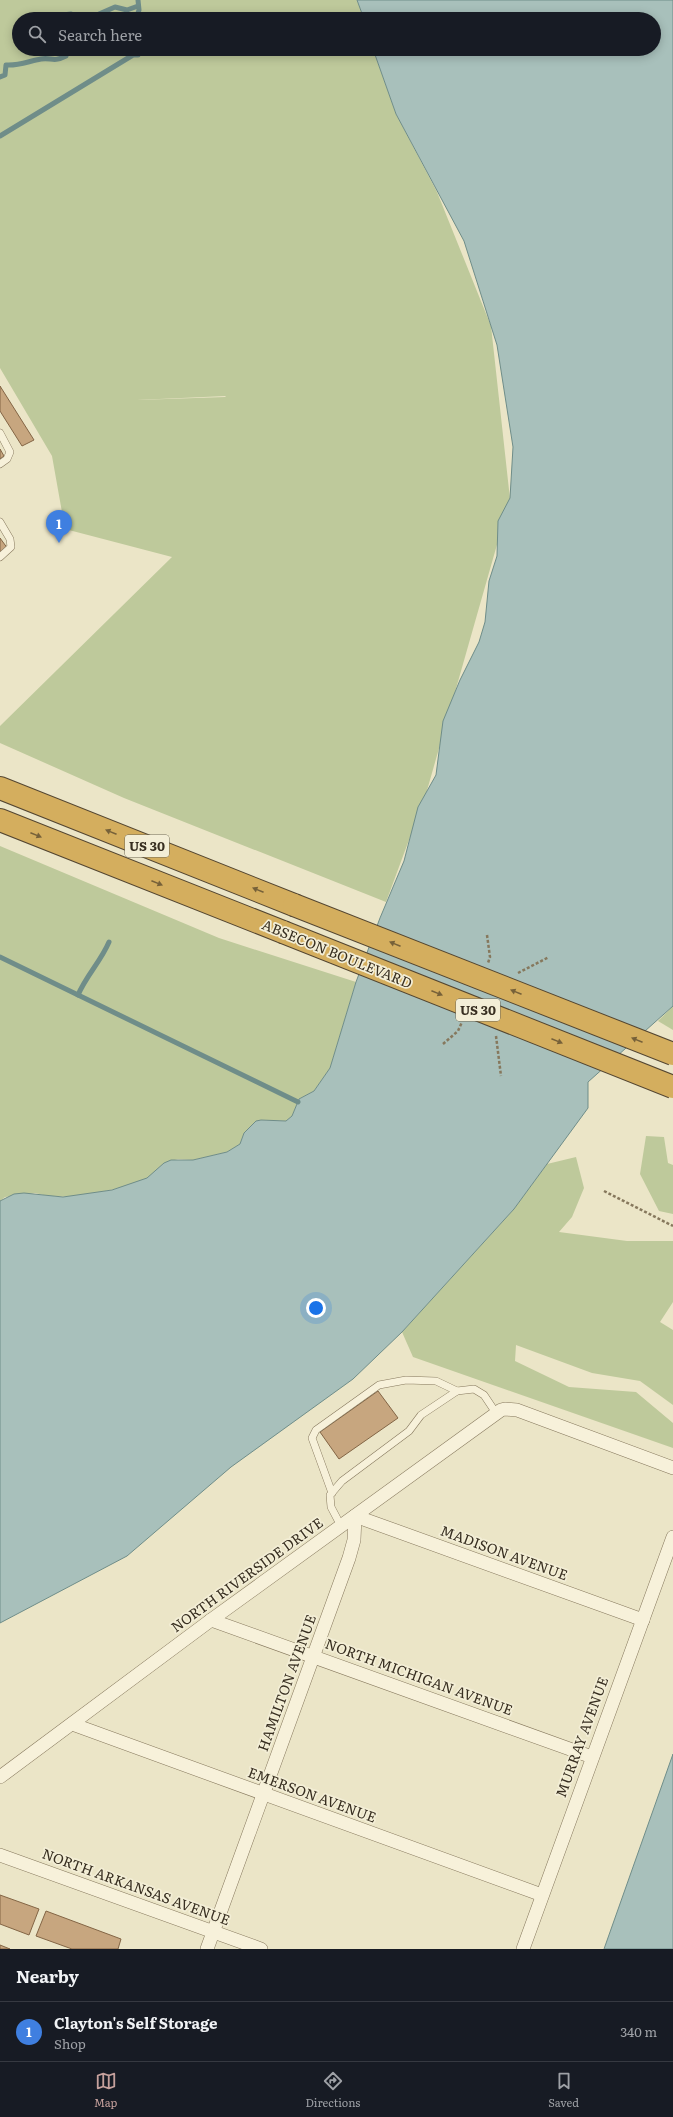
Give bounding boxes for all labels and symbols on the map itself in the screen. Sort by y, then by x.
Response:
pin: 1 [46,510,72,543]
one-way arrow [104,829,116,835]
one-way arrow [31,832,43,838]
road number: US 30 [125,835,169,857]
one-way arrow [152,880,164,886]
one-way arrow [251,887,263,893]
street label: ABSECON BOULEVARD [259,914,416,992]
one-way arrow [388,941,400,947]
one-way arrow [509,989,521,995]
one-way arrow [431,991,443,997]
road number: US 30 [456,999,500,1021]
one-way arrow [631,1037,642,1043]
one-way arrow [552,1039,564,1045]
your location [306,1298,326,1318]
street label: NORTH RIVERSIDE DRIVE [166,1512,327,1636]
street label: MADISON AVENUE [438,1520,571,1584]
street label: HAMILTON AVENUE [252,1611,320,1754]
street label: NORTH MICHIGAN AVENUE [323,1633,516,1719]
street label: MURRAY AVENUE [550,1673,612,1800]
street label: EMERSON AVENUE [245,1762,379,1827]
street label: NORTH ARKANSAS AVENUE [40,1843,233,1929]

